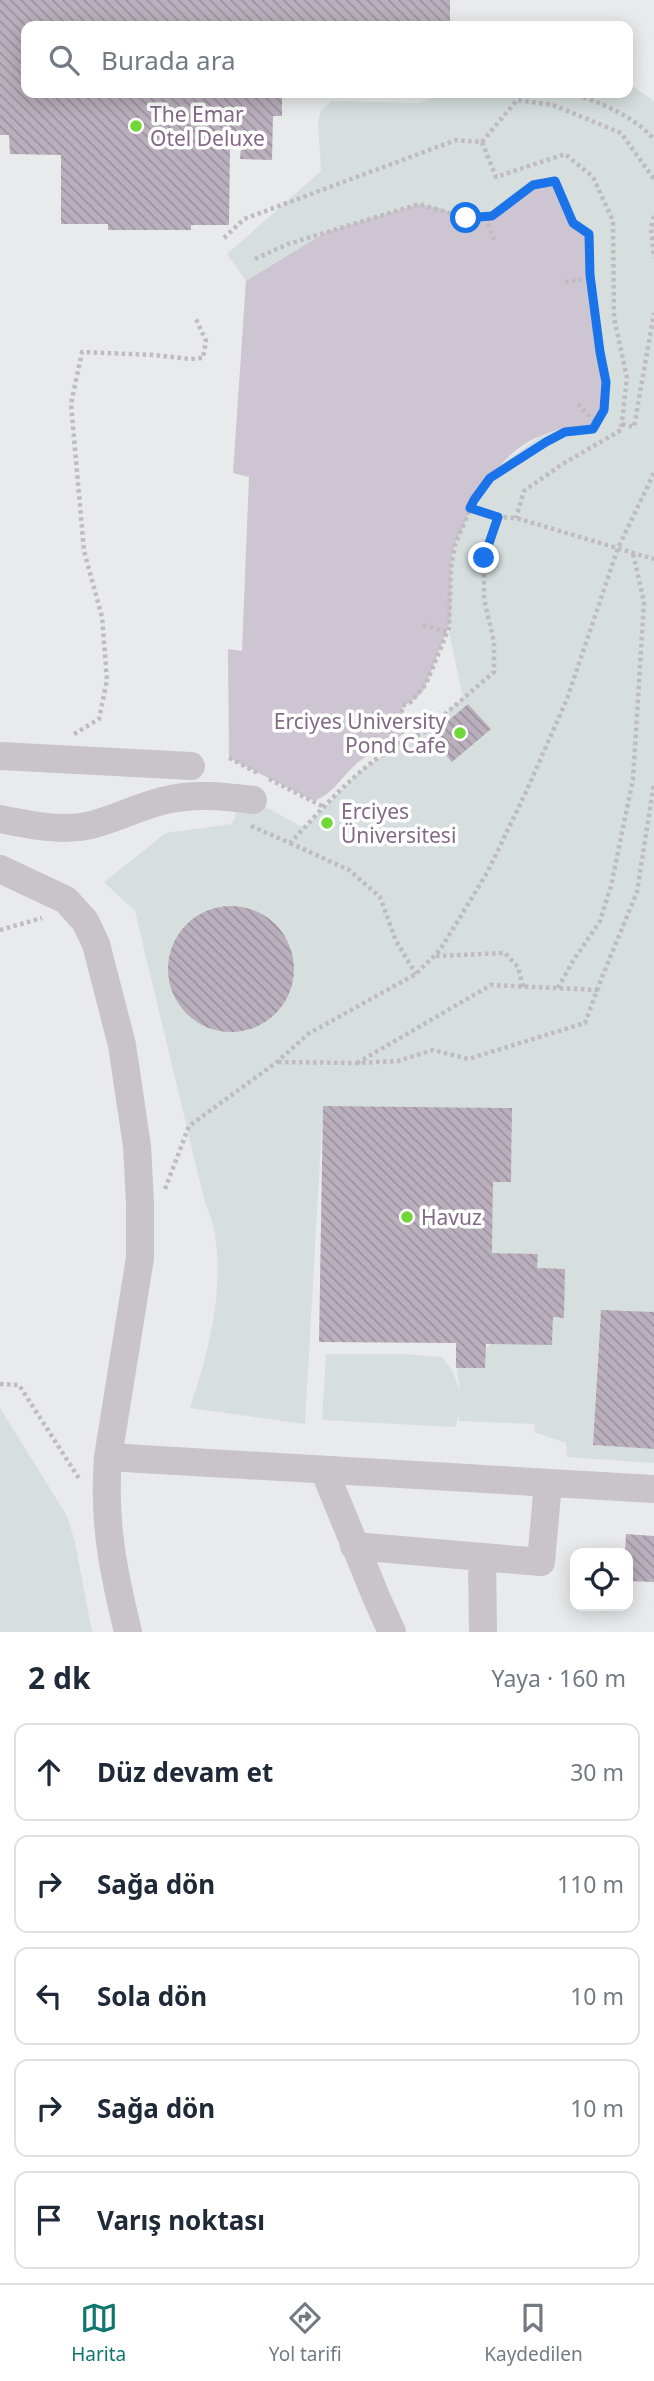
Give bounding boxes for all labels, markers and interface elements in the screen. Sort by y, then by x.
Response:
search box [21,21,633,98]
icon: search [45,41,83,79]
text: Burada ara [101,42,236,78]
place label: The Emar Otel Deluxe [150,100,265,152]
marker: The Emar Otel Deluxe [128,118,144,134]
route start [450,202,481,233]
route end [468,542,499,573]
place label: Erciyes University Pond Cafe [274,707,446,759]
marker: Erciyes University Pond Cafe [452,725,468,741]
place label: Erciyes Üniversitesi [341,797,456,849]
marker: Erciyes Üniversitesi [319,815,335,831]
place label: Havuz [421,1203,482,1231]
marker: Havuz [399,1209,415,1225]
map controls [570,1548,633,1611]
button: locate [570,1548,633,1611]
text: 2 dk [28,1657,91,1698]
text: Yaya · 160 m [492,1662,626,1694]
icon: ahead [30,1753,68,1791]
text: Düz devam et [97,1754,273,1790]
text: 30 m [570,1756,624,1788]
icon: right [30,1865,68,1903]
text: Sağa dön [97,1866,215,1902]
text: 110 m [557,1868,624,1900]
icon: left [30,1977,68,2015]
text: Sola dön [97,1978,207,2014]
text: 10 m [570,1980,624,2012]
icon: right [30,2089,68,2127]
text: Sağa dön [97,2090,215,2126]
text: 10 m [570,2092,624,2124]
icon: arrive [30,2201,68,2239]
text: Varış noktası [97,2202,265,2238]
tab: Harita [71,2299,126,2367]
tab: Yol tarifi [269,2299,342,2367]
tab: Kaydedilen [484,2299,583,2367]

